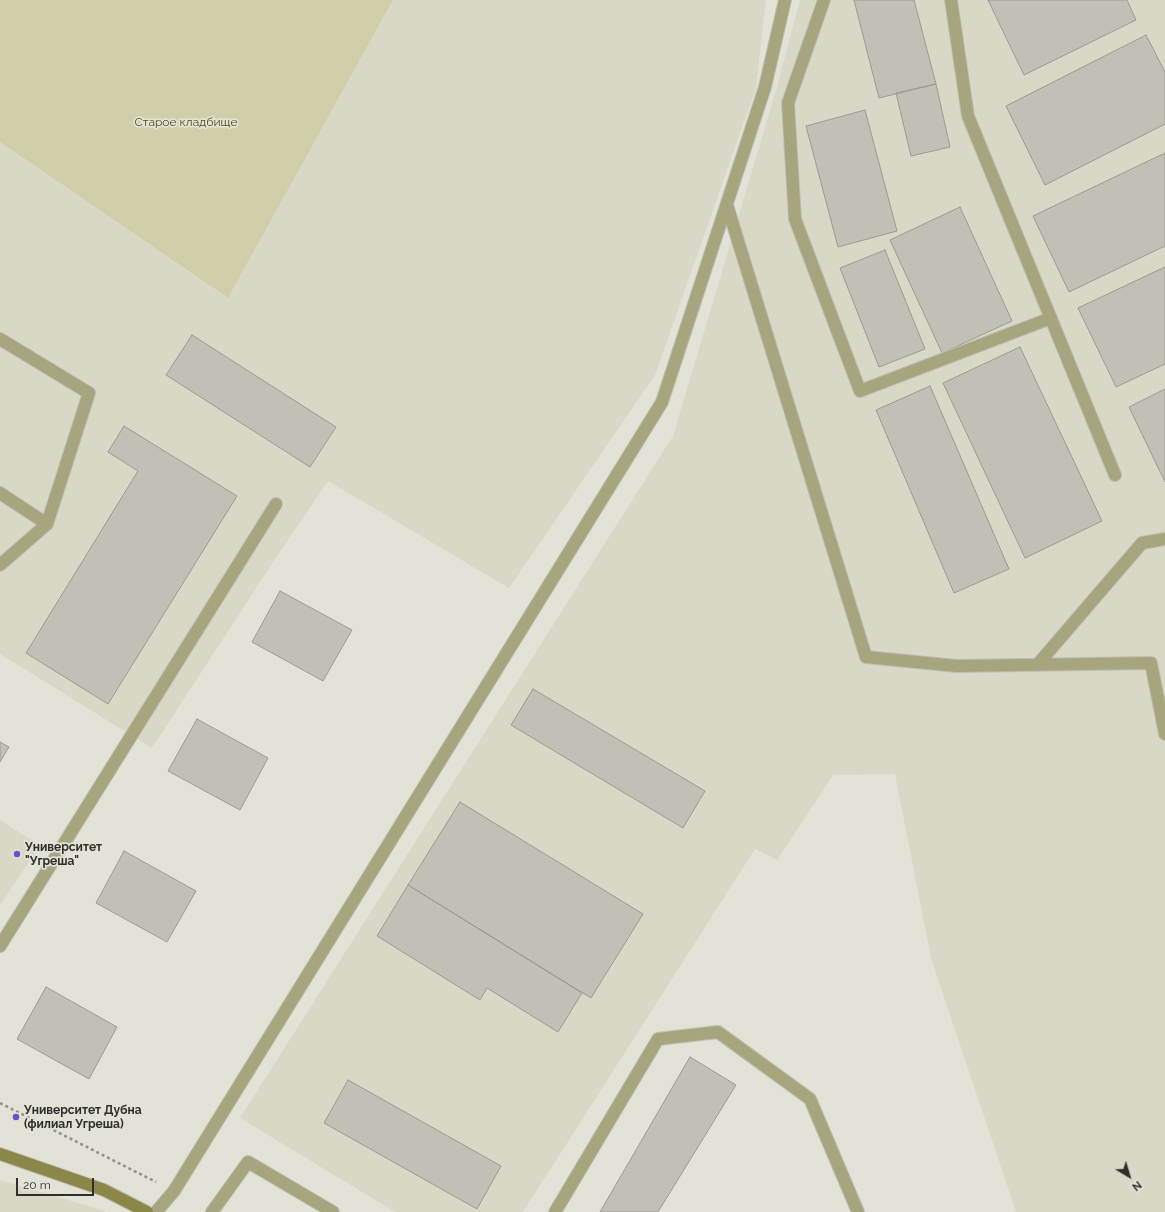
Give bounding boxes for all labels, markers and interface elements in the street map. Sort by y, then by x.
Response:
park label: Старое кладбище [134,115,238,129]
place label: Университет "Угреша" [25,840,102,868]
marker: Университет "Угреша" [12,849,22,859]
place label: Университет Дубна (филиал Угреша) [24,1103,142,1131]
marker: Университет Дубна (филиал Угреша) [11,1112,21,1122]
north arrow [1109,1156,1149,1196]
scale bar [18,1170,96,1196]
text: 20 m [23,1178,51,1192]
text: N [1129,1178,1144,1194]

